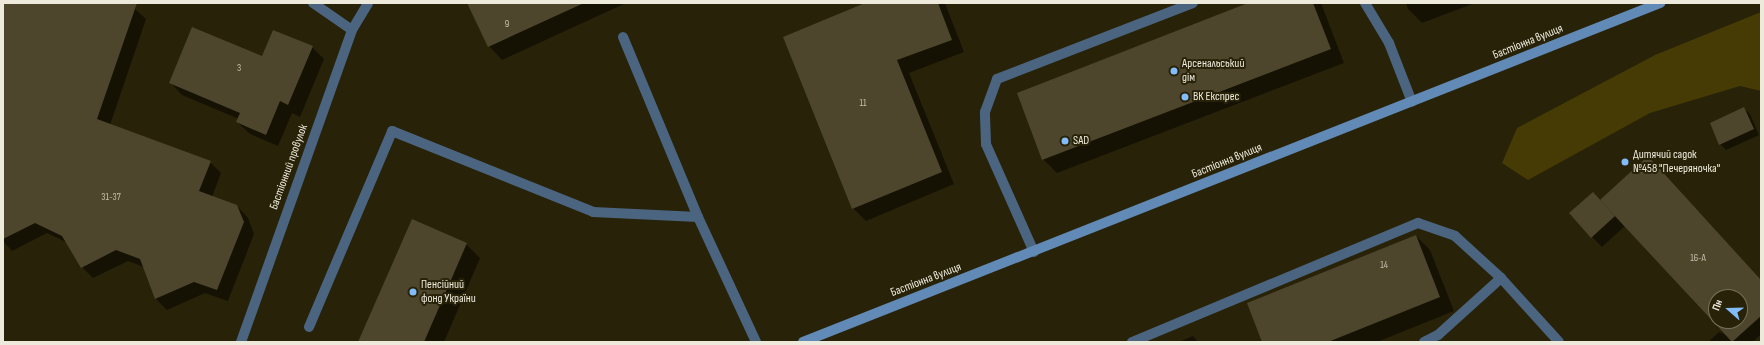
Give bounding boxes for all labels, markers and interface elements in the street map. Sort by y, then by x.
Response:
house number: 9 [505,19,509,31]
street label: Бастіонна вулиця [1491,21,1565,63]
place label: Арсенальський дім [1182,57,1244,85]
house number: 3 [237,63,241,75]
marker: Арсенальський дім [1169,66,1179,76]
place label: ВК Експрес [1193,90,1239,104]
marker: ВК Експрес [1180,92,1190,102]
house number: 11 [860,98,866,110]
street label: Бастіонний провулок [267,122,311,212]
place label: SAD [1073,134,1089,148]
marker: SAD [1060,136,1070,146]
street label: Бастіонна вулиця [1190,140,1264,182]
place label: Дитячий садок №458 "Печеряночка" [1633,148,1720,176]
marker: Дитячий садок №458 "Печеряночка" [1620,157,1630,167]
house number: 31-37 [101,192,121,204]
house number: 16-А [1690,253,1706,265]
street label: Бастіонна вулиця [889,260,963,300]
house number: 14 [1380,260,1388,272]
place label: Пенсійний фонд України [421,278,476,306]
marker: Пенсійний фонд України [408,287,418,297]
north arrow [1708,289,1748,329]
text: Пн [1709,298,1725,312]

